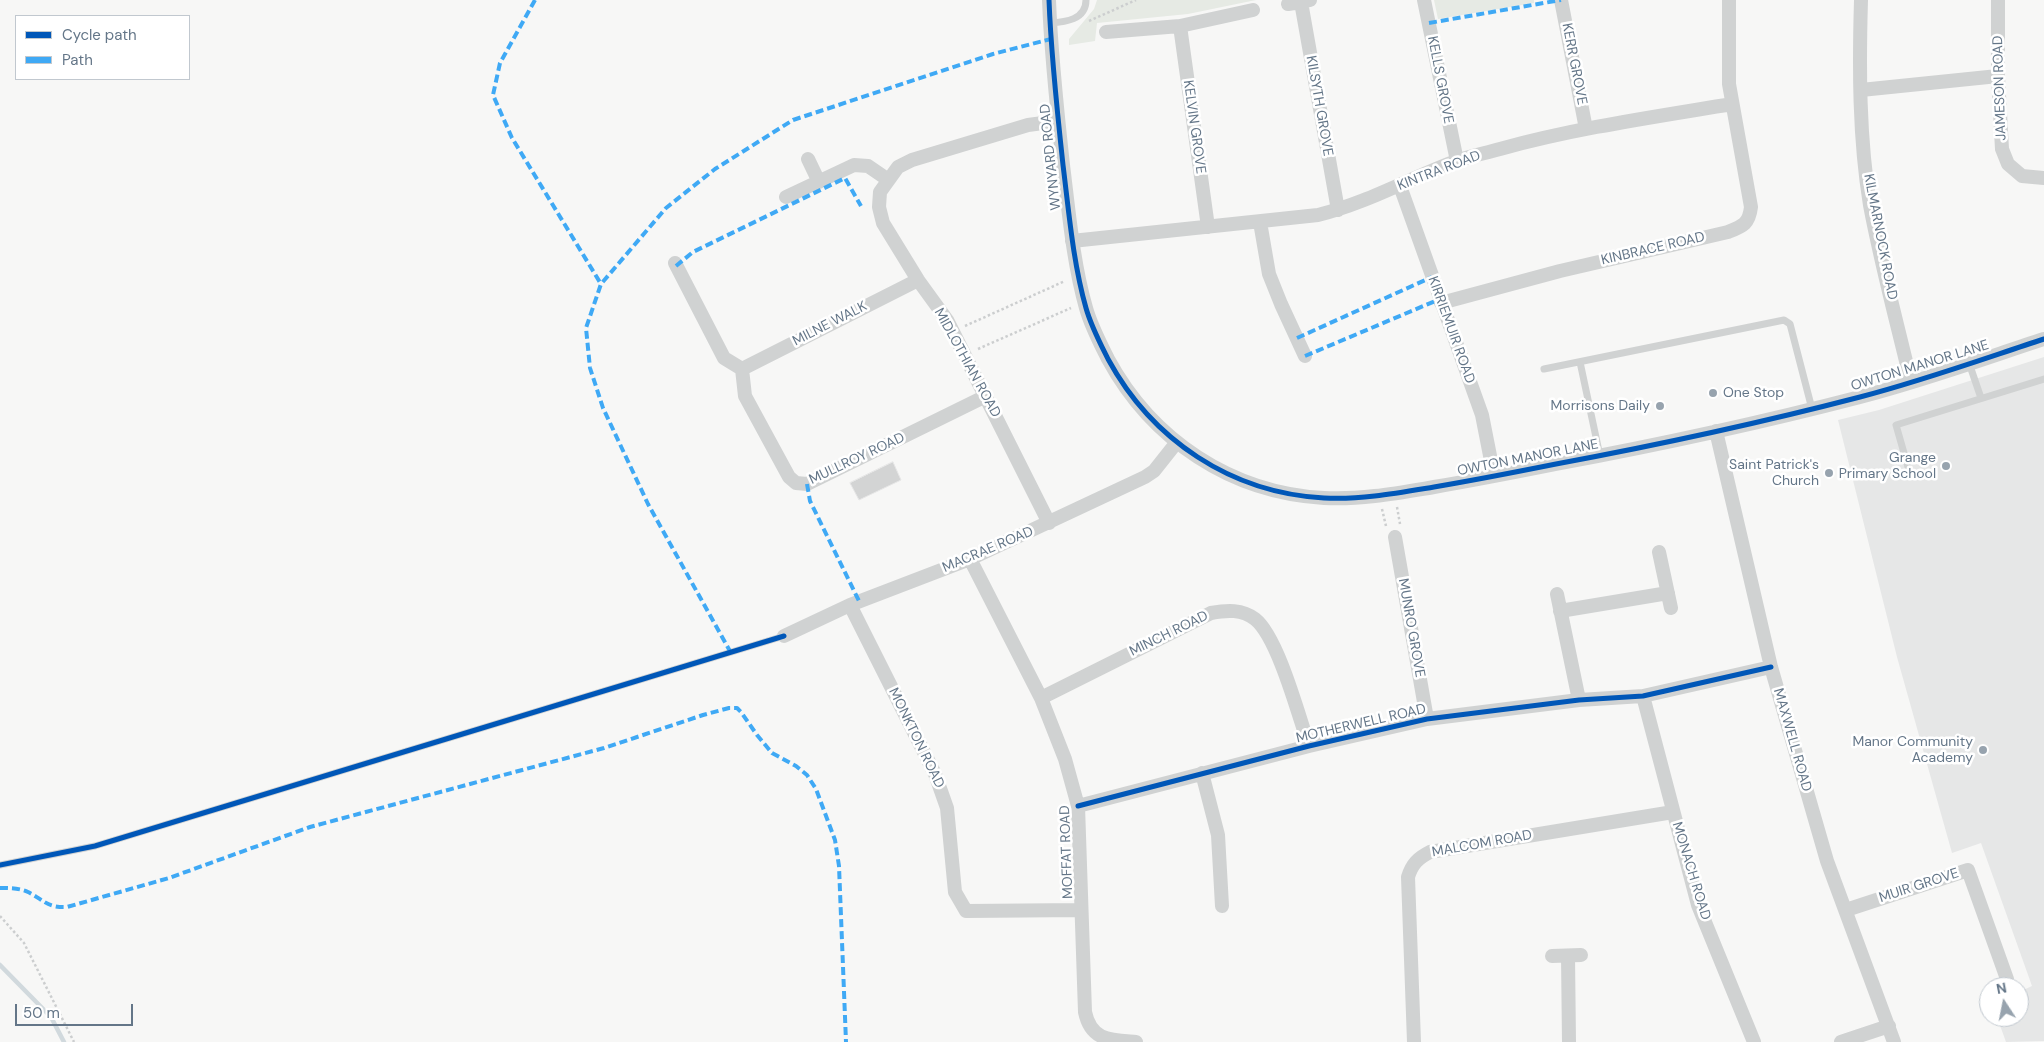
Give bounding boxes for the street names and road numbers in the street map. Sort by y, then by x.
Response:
street label: KERR GROVE [1558,22,1590,106]
street label: KELLS GROVE [1423,35,1457,125]
street label: JAMESON ROAD [1990,35,2010,141]
street label: KILSYTH GROVE [1302,54,1336,158]
street label: KELVIN GROVE [1179,79,1209,175]
street label: WYNYARD ROAD [1037,103,1065,211]
street label: KINTRA ROAD [1395,147,1483,195]
street label: KILMARNOCK ROAD [1860,173,1900,301]
street label: KINBRACE ROAD [1600,229,1706,269]
street label: KIRRIEMUIR ROAD [1424,274,1478,386]
street label: MILNE WALK [790,298,870,350]
street label: MIDLOTHIAN ROAD [930,305,1004,421]
street label: OWTON MANOR LANE [1849,337,1991,395]
street label: MULLROY ROAD [807,430,907,488]
street label: OWTON MANOR LANE [1456,436,1600,480]
street label: MACRAE ROAD [940,523,1036,577]
street label: MUNRO GROVE [1394,577,1428,679]
street label: MINCH ROAD [1127,608,1211,660]
street label: MONKTON ROAD [884,685,948,791]
street label: MAXWELL ROAD [1769,686,1815,794]
street label: MOTHERWELL ROAD [1294,701,1428,747]
street label: MOFFAT ROAD [1057,805,1077,899]
street label: MONACH ROAD [1668,820,1714,922]
street label: MALCOM ROAD [1431,827,1533,861]
street label: MUIR GROVE [1877,865,1961,907]

